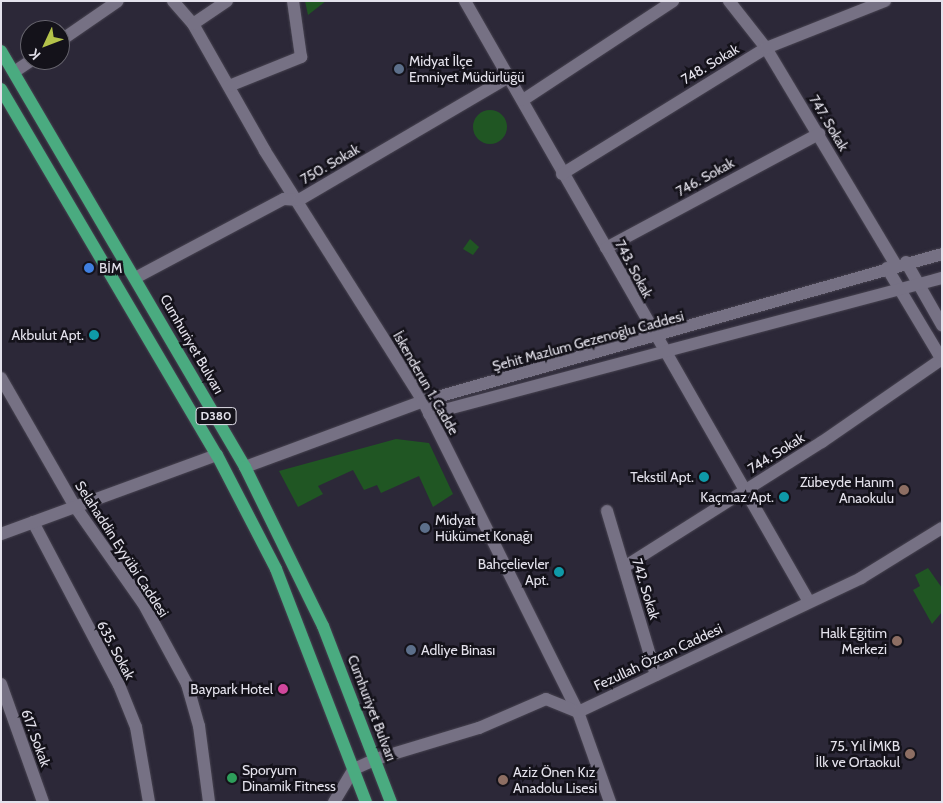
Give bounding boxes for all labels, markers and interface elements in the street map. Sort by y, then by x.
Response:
north arrow [20,20,70,70]
street label: 748. Sokak [678,40,742,88]
text: K [25,45,44,64]
place label: Midyat İlçe Emniyet Müdürlüğü [409,53,525,85]
marker: Midyat İlçe Emniyet Müdürlüğü [393,63,405,75]
street label: 747. Sokak [806,92,852,154]
street label: 750. Sokak [298,140,362,188]
street label: 746. Sokak [673,154,737,200]
street label: 743. Sokak [612,237,656,301]
place label: BİM [99,260,122,276]
marker: BİM [83,262,95,274]
street label: Cumhuriyet Bulvarı [157,291,227,397]
street label: Şehit Mazlum Gezenoğlu Caddesi [490,307,686,375]
place label: Akbulut Apt. [12,327,84,343]
street label: İskenderun 1. Cadde [390,328,462,438]
marker: Akbulut Apt. [88,329,100,341]
road number: D380 [195,406,237,426]
street label: 744. Sokak [745,429,807,477]
place label: Tekstil Apt. [630,469,694,485]
marker: Tekstil Apt. [698,471,710,483]
place label: Zübeyde Hanım Anaokulu [800,474,894,507]
street label: Selahaddin Eyyübi Caddesi [72,478,172,620]
marker: Zübeyde Hanım Anaokulu [898,484,910,496]
place label: Kaçmaz Apt. [700,489,774,505]
marker: Kaçmaz Apt. [778,491,790,503]
place label: Midyat Hükümet Konağı [435,512,533,544]
marker: Midyat Hükümet Konağı [419,522,431,534]
place label: Bahçelievler Apt. [478,556,549,588]
street label: 742. Sokak [629,556,663,622]
marker: Bahçelievler Apt. [553,566,565,578]
street label: 635. Sokak [94,618,138,682]
street label: Fezullah Özcan Caddesi [591,620,725,694]
place label: Halk Eğitim Merkezi [820,625,887,658]
marker: Halk Eğitim Merkezi [891,635,903,647]
place label: Adliye Binası [421,642,495,658]
marker: Adliye Binası [405,644,417,656]
street label: Cumhuriyet Bulvarı [344,653,400,763]
place label: Baypark Hotel [190,681,273,697]
marker: Baypark Hotel [277,683,289,695]
street label: 617. Sokak [18,707,54,769]
place label: 75. Yıl İMKB İlk ve Ortaokul [815,738,900,770]
marker: 75. Yıl İMKB İlk ve Ortaokul [904,748,916,760]
place label: Sporyum Dinamik Fitness [242,762,336,794]
place label: Aziz Önen Kız Anadolu Lisesi [513,764,597,796]
marker: Sporyum Dinamik Fitness [226,772,238,784]
marker: Aziz Önen Kız Anadolu Lisesi [497,774,509,786]

